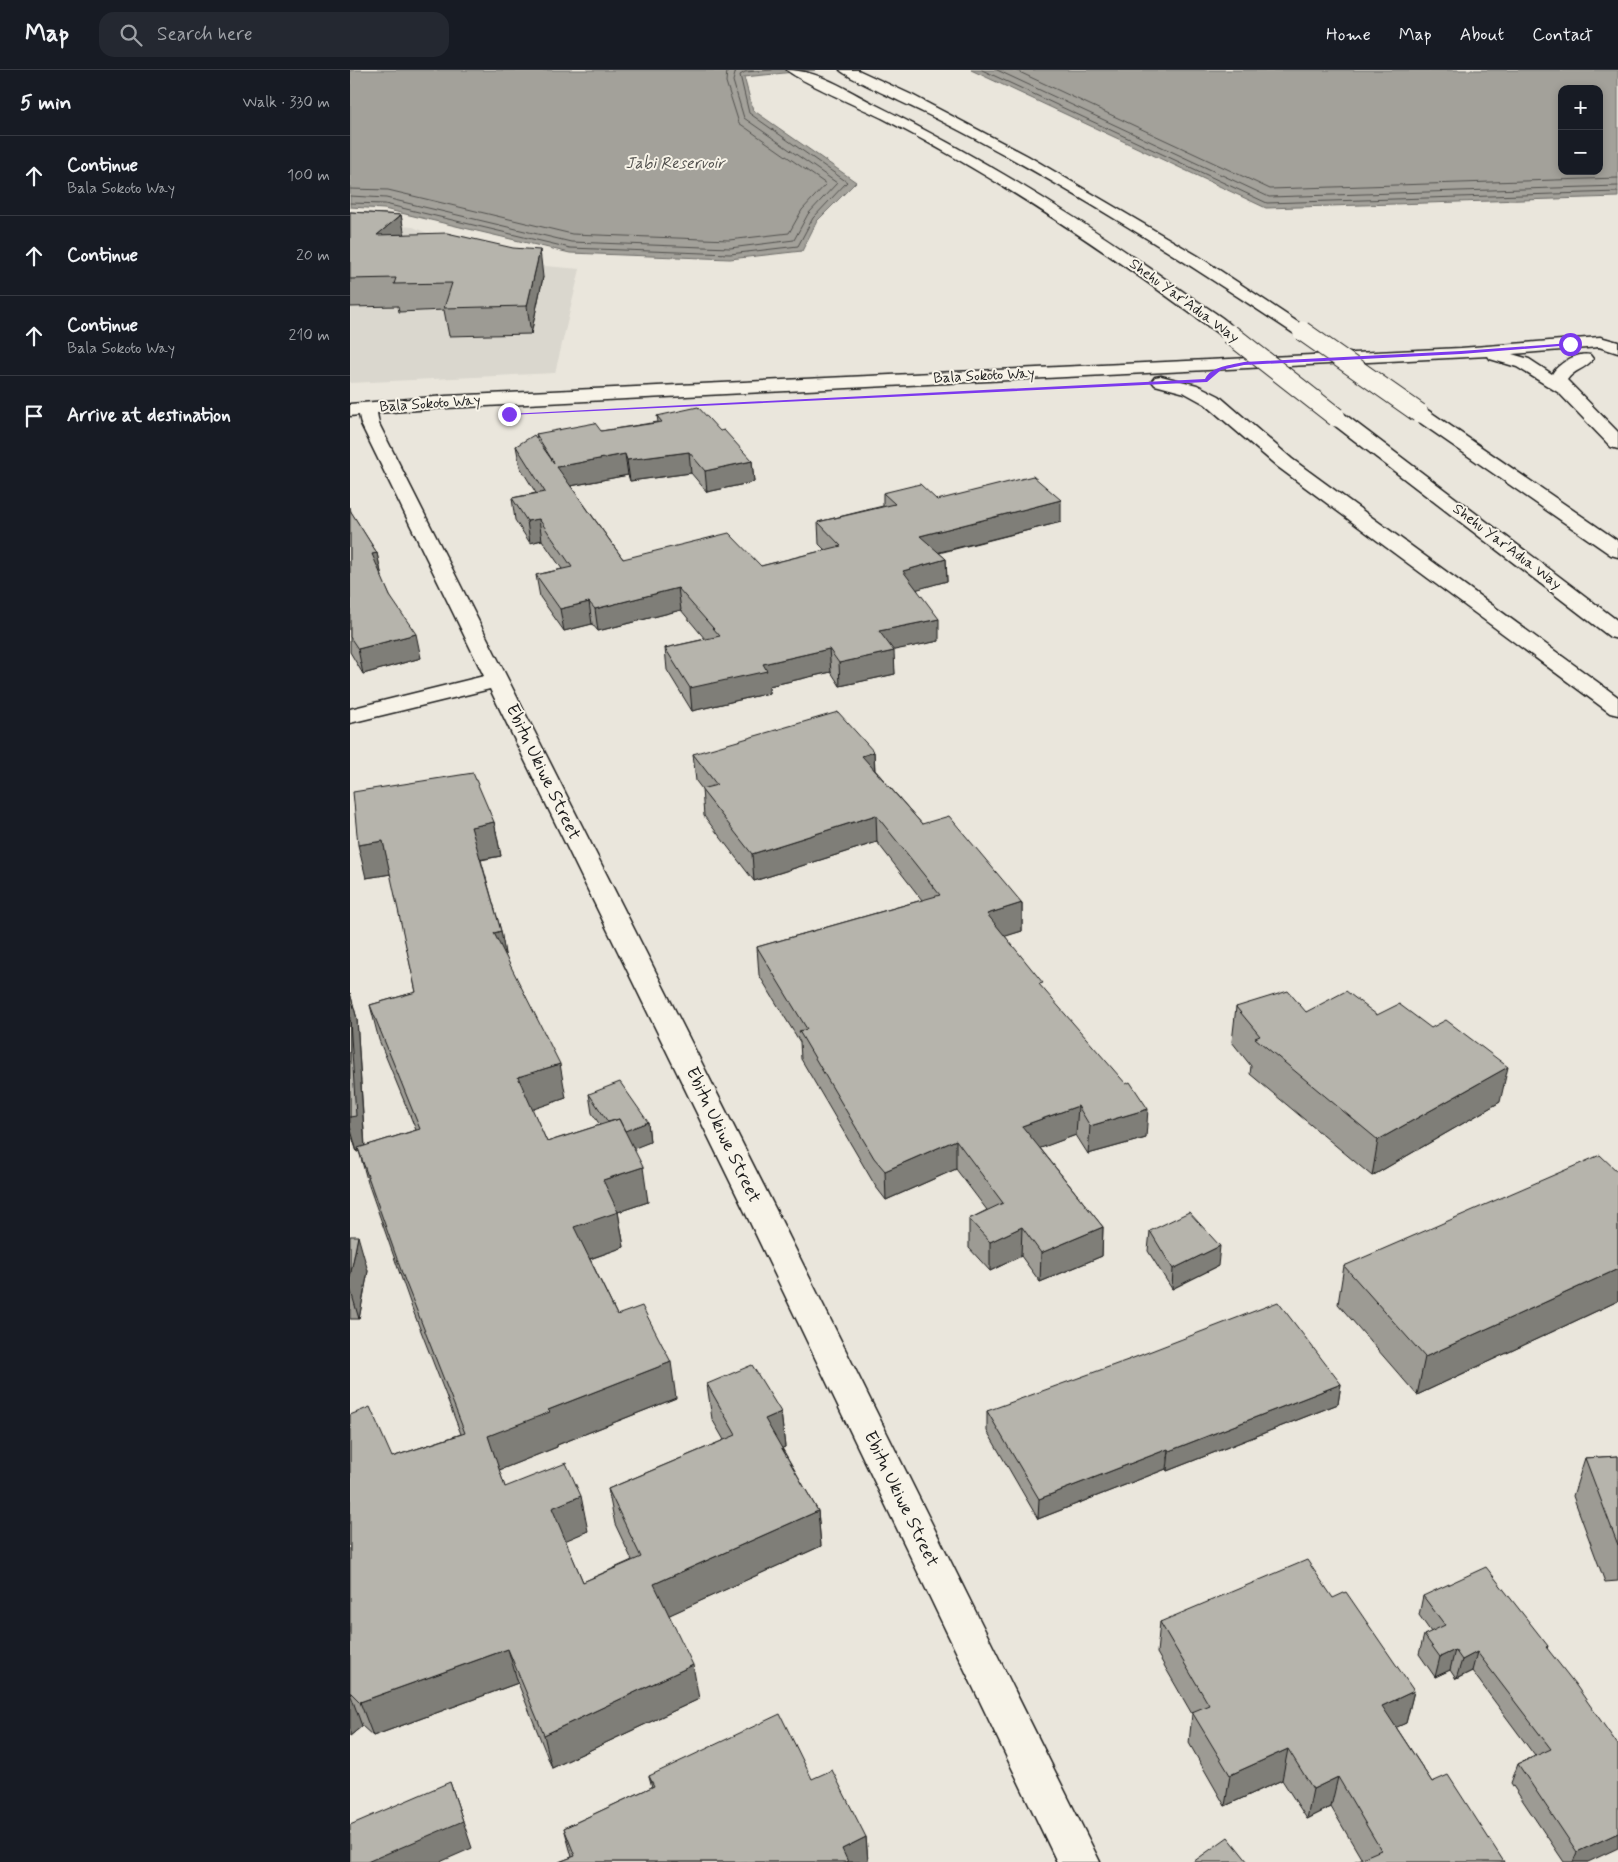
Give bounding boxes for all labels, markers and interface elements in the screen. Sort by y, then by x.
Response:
search box [99,12,449,57]
text: Map [25,19,69,50]
icon: search [117,21,145,49]
text: Search here [157,22,253,47]
text: Home [1326,23,1371,47]
text: Map [1399,23,1432,47]
text: About [1460,23,1504,47]
text: Contact [1532,23,1593,47]
map controls [1558,85,1603,175]
button: + [1558,85,1603,130]
text: 5 min [20,89,72,117]
text: Walk · 330 m [242,92,330,113]
button: − [1558,130,1603,175]
text: Continue [67,153,138,178]
water label: Jabi Reservoir [625,153,727,174]
icon: ahead [20,162,48,190]
text: 100 m [287,165,330,186]
text: Bala Sokoto Way [67,178,175,199]
icon: ahead [20,242,48,270]
text: Continue [67,243,138,268]
text: 20 m [296,245,330,266]
street label: Shehu Yar'Adua Way [1125,254,1243,348]
text: Continue [67,313,138,338]
icon: ahead [20,322,48,350]
text: 210 m [289,325,330,346]
route start [1559,333,1582,356]
text: Bala Sokoto Way [67,338,175,359]
street label: Bala Sokoto Way [933,363,1035,389]
street label: Bala Sokoto Way [379,390,481,418]
icon: arrive [20,402,48,430]
text: Arrive at destination [67,403,231,428]
route end [498,403,521,426]
street label: Shehu Yar'Adua Way [1448,499,1566,595]
street label: Ebitu Ukiwe Street [500,700,586,844]
street label: Ebitu Ukiwe Street [680,1063,766,1207]
street label: Ebitu Ukiwe Street [858,1427,944,1571]

